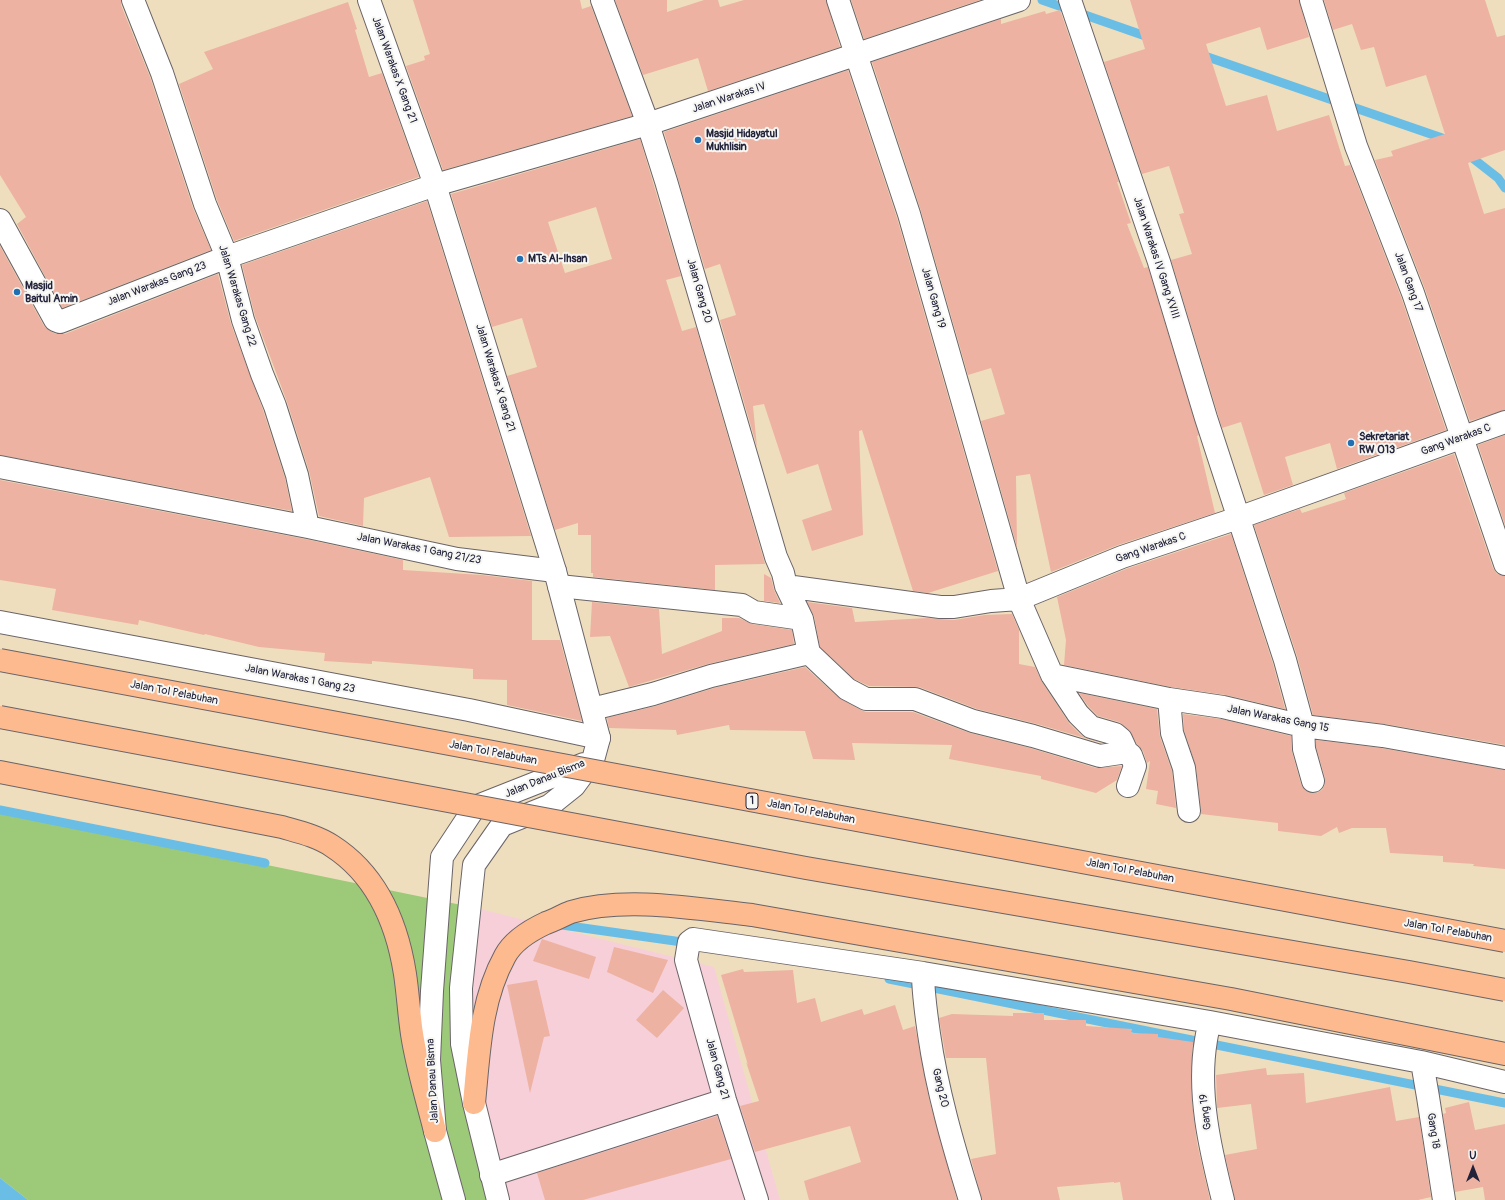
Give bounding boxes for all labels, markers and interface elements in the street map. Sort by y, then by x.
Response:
street label: Jalan Warakas X Gang 21 [369,15,419,125]
street label: Jalan Warakas IV [691,80,767,116]
place label: Masjid Hidayatul Mukhlisin [706,127,778,153]
marker: Masjid Hidayatul Mukhlisin [693,135,703,145]
street label: Jalan Warakas IV Gang XVIII [1130,195,1182,321]
street label: Jalan Warakas Gang 22 [215,244,259,348]
street label: Jalan Gang 17 [1391,250,1425,314]
place label: MTs Al-Ihsan [528,252,587,266]
marker: MTs Al-Ihsan [515,254,525,264]
street label: Jalan Gang 20 [684,257,714,325]
street label: Jalan Warakas Gang 23 [106,259,208,309]
street label: Jalan Gang 19 [918,266,948,330]
place label: Masjid Baitul Amin [25,279,78,305]
marker: Masjid Baitul Amin [12,287,22,297]
street label: Jalan Warakas X Gang 21 [472,322,518,434]
street label: Gang Warakas C [1419,421,1493,459]
place label: Sekretariat RW 013 [1359,430,1409,456]
marker: Sekretariat RW 013 [1346,438,1356,448]
street label: Jalan Warakas 1 Gang 21/23 [356,530,482,568]
street label: Gang Warakas C [1114,530,1188,566]
street label: Jalan Warakas 1 Gang 23 [244,662,356,696]
street label: Jalan Tol Pelabuhan [129,678,219,708]
street label: Jalan Warakas Gang 15 [1226,703,1330,735]
street label: Jalan Tol Pelabuhan [448,738,538,768]
street label: Jalan Danau Bisma [503,757,587,801]
road number: 1 [746,793,758,809]
street label: Jalan Tol Pelabuhan [766,797,856,827]
street label: Jalan Tol Pelabuhan [1085,856,1175,886]
street label: Jalan Tol Pelabuhan [1403,917,1493,945]
street label: Jalan Gang 21 [702,1037,732,1101]
street label: Jalan Danau Bisma [424,1038,442,1124]
street label: Gang 20 [929,1067,951,1109]
street label: Gang 19 [1197,1093,1215,1131]
street label: Gang 18 [1424,1112,1442,1150]
north arrow [1453,1148,1493,1188]
text: U [1469,1149,1477,1162]

